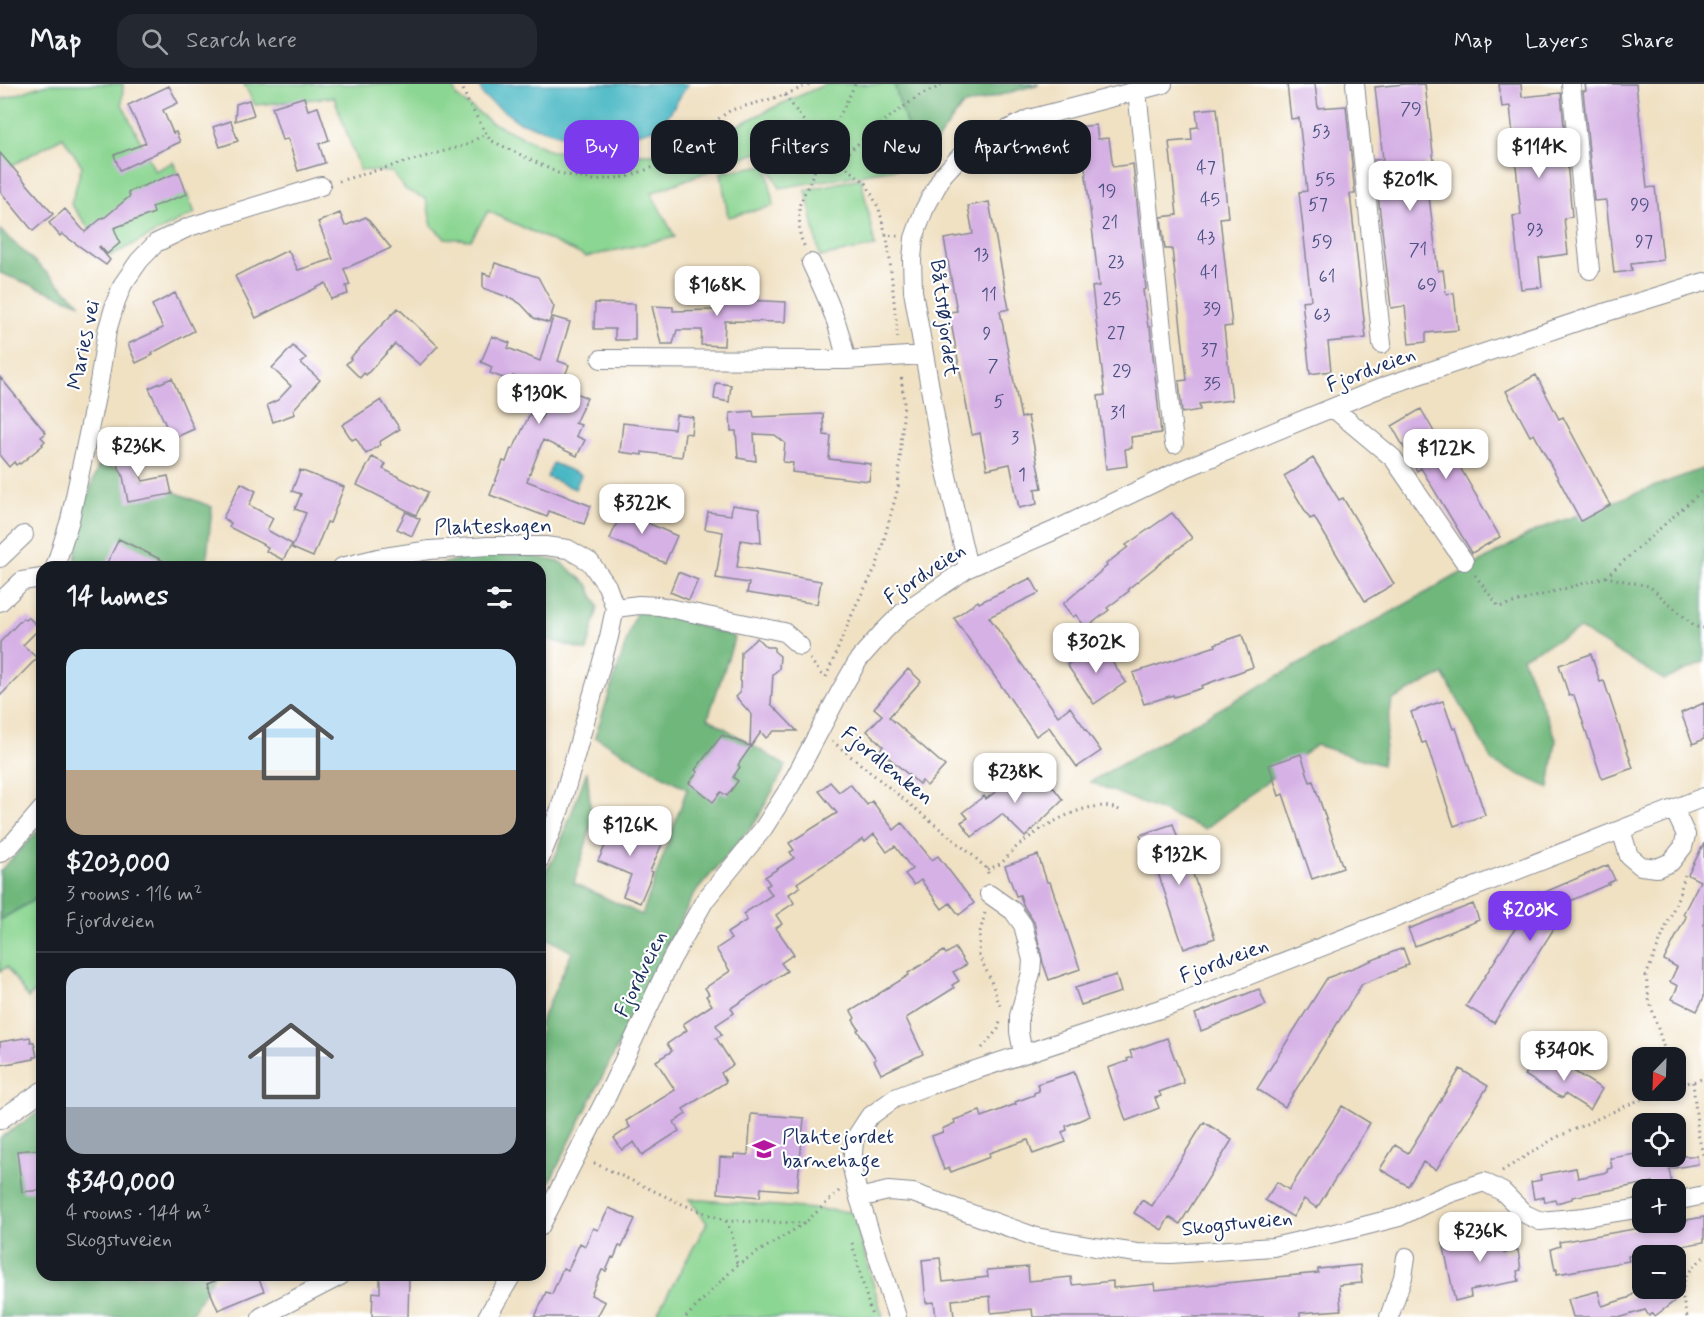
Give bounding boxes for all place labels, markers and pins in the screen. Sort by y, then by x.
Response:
pin: $114K [1497,128,1581,179]
pin: $201K [1368,161,1452,212]
pin: $168K [675,266,759,317]
pin: $130K [497,374,581,425]
pin: $236K [96,427,180,478]
pin: $122K [1404,429,1488,480]
pin: $322K [600,484,684,535]
pin: $302K [1054,623,1138,674]
pin: $238K [973,753,1057,804]
pin: $126K [588,806,672,857]
pin: $132K [1137,835,1221,886]
pin: $203K [1488,891,1572,942]
pin: $340K [1522,1031,1606,1082]
place label: Plahtejordet barnehage [782,1123,894,1177]
school or university icon: Plahtejordet barnehage [751,1136,777,1162]
pin: $236K [1438,1212,1522,1263]

